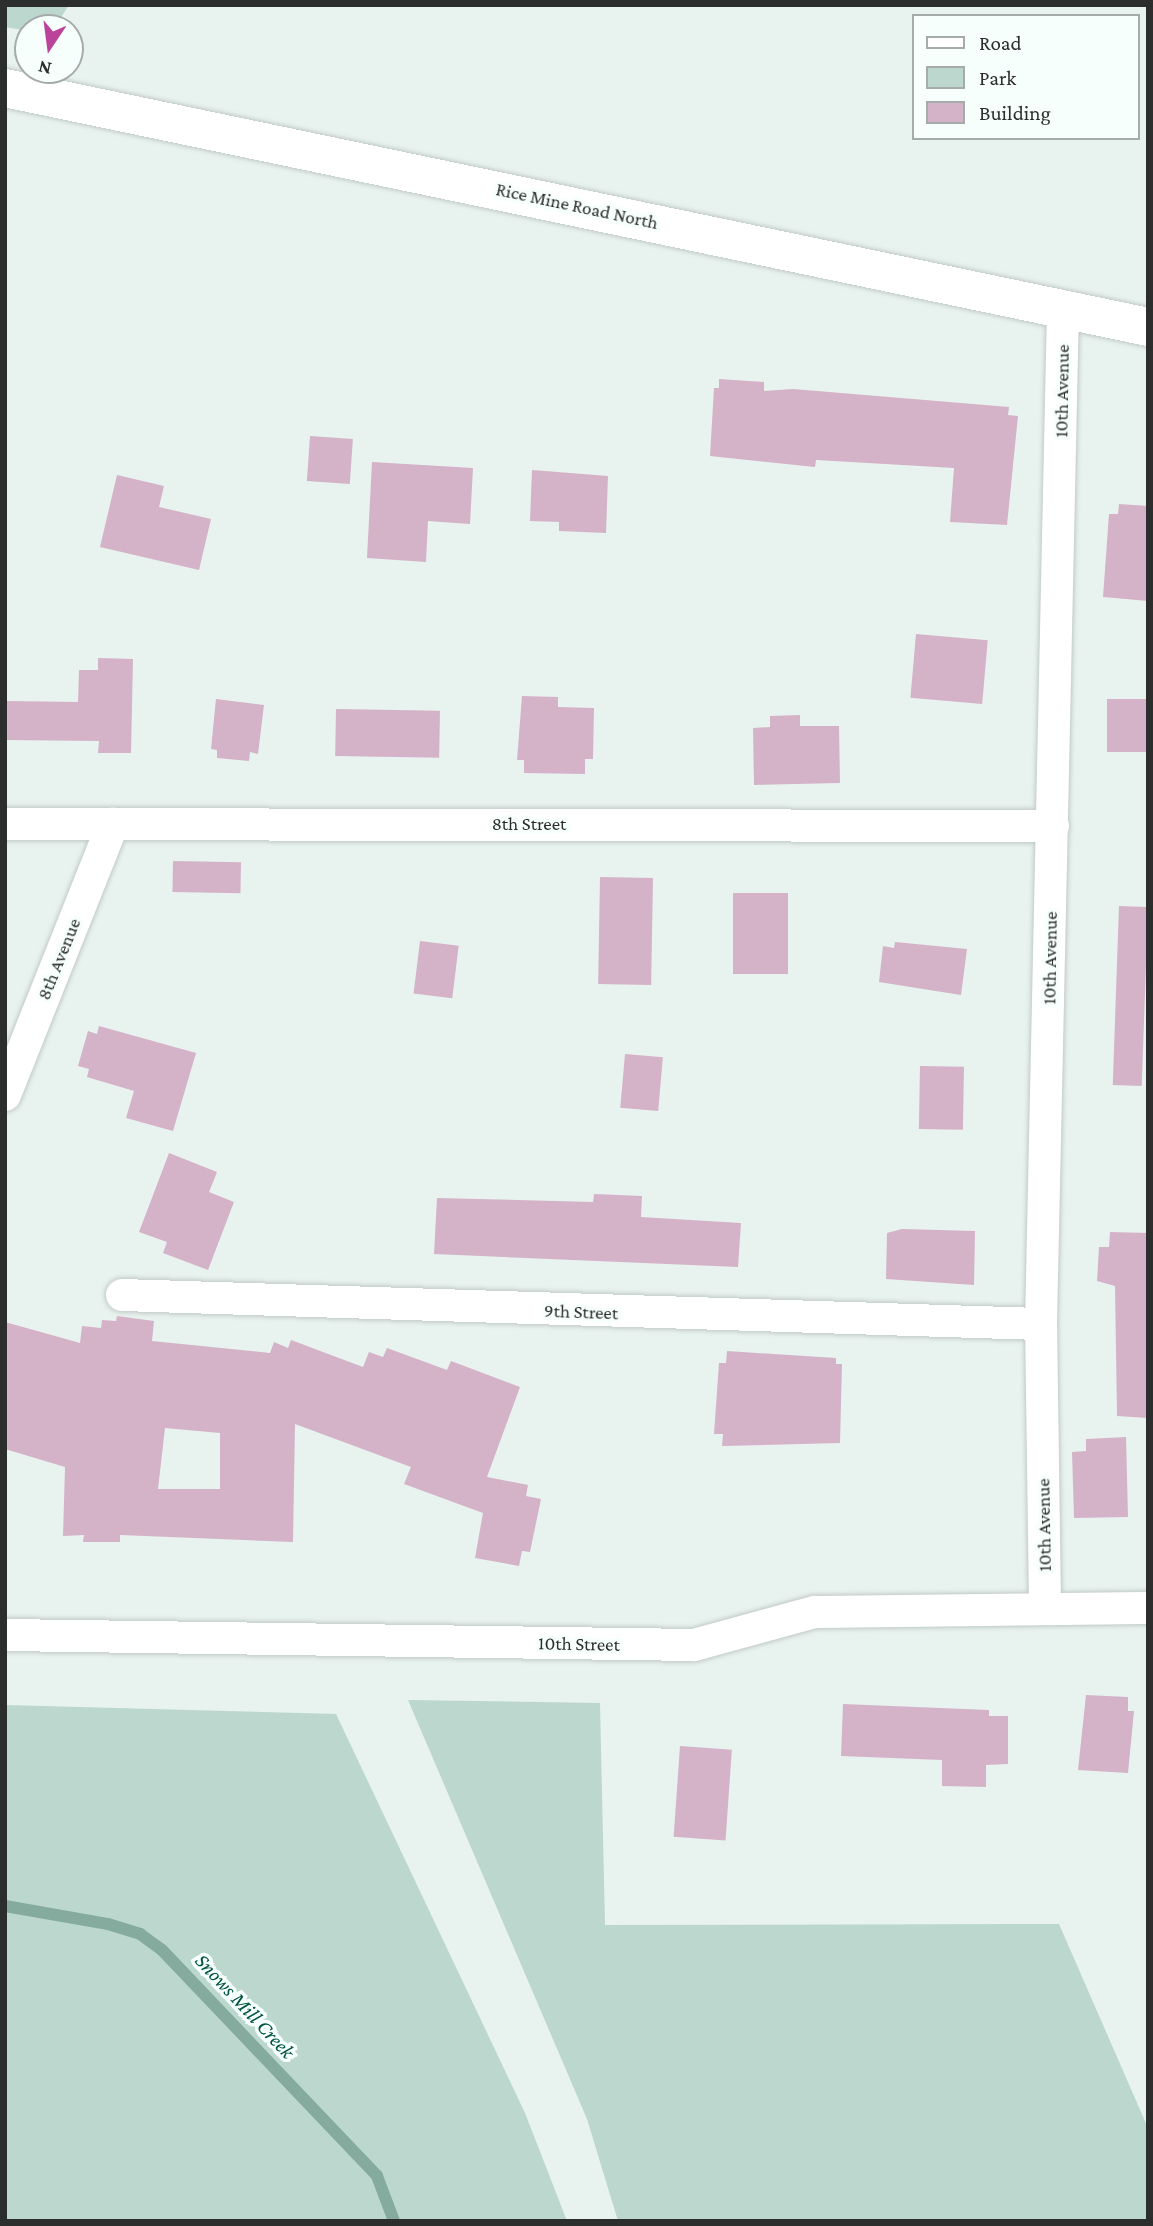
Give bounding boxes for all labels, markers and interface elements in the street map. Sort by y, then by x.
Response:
north arrow [14,14,84,84]
legend [912,14,1139,140]
text: Road [979,31,1022,55]
text: N [36,56,53,80]
text: Park [979,66,1016,90]
text: Building [979,101,1051,125]
street label: Rice Mine Road North [494,178,660,234]
street label: 10th Avenue [1050,344,1074,438]
street label: 8th Street [492,813,566,835]
street label: 10th Avenue [1038,911,1062,1005]
street label: 8th Avenue [32,915,86,1003]
street label: 9th Street [544,1299,618,1325]
street label: 10th Avenue [1032,1478,1056,1572]
street label: 10th Street [538,1632,620,1656]
water label: Snows Mill Creek [190,1948,300,2064]

